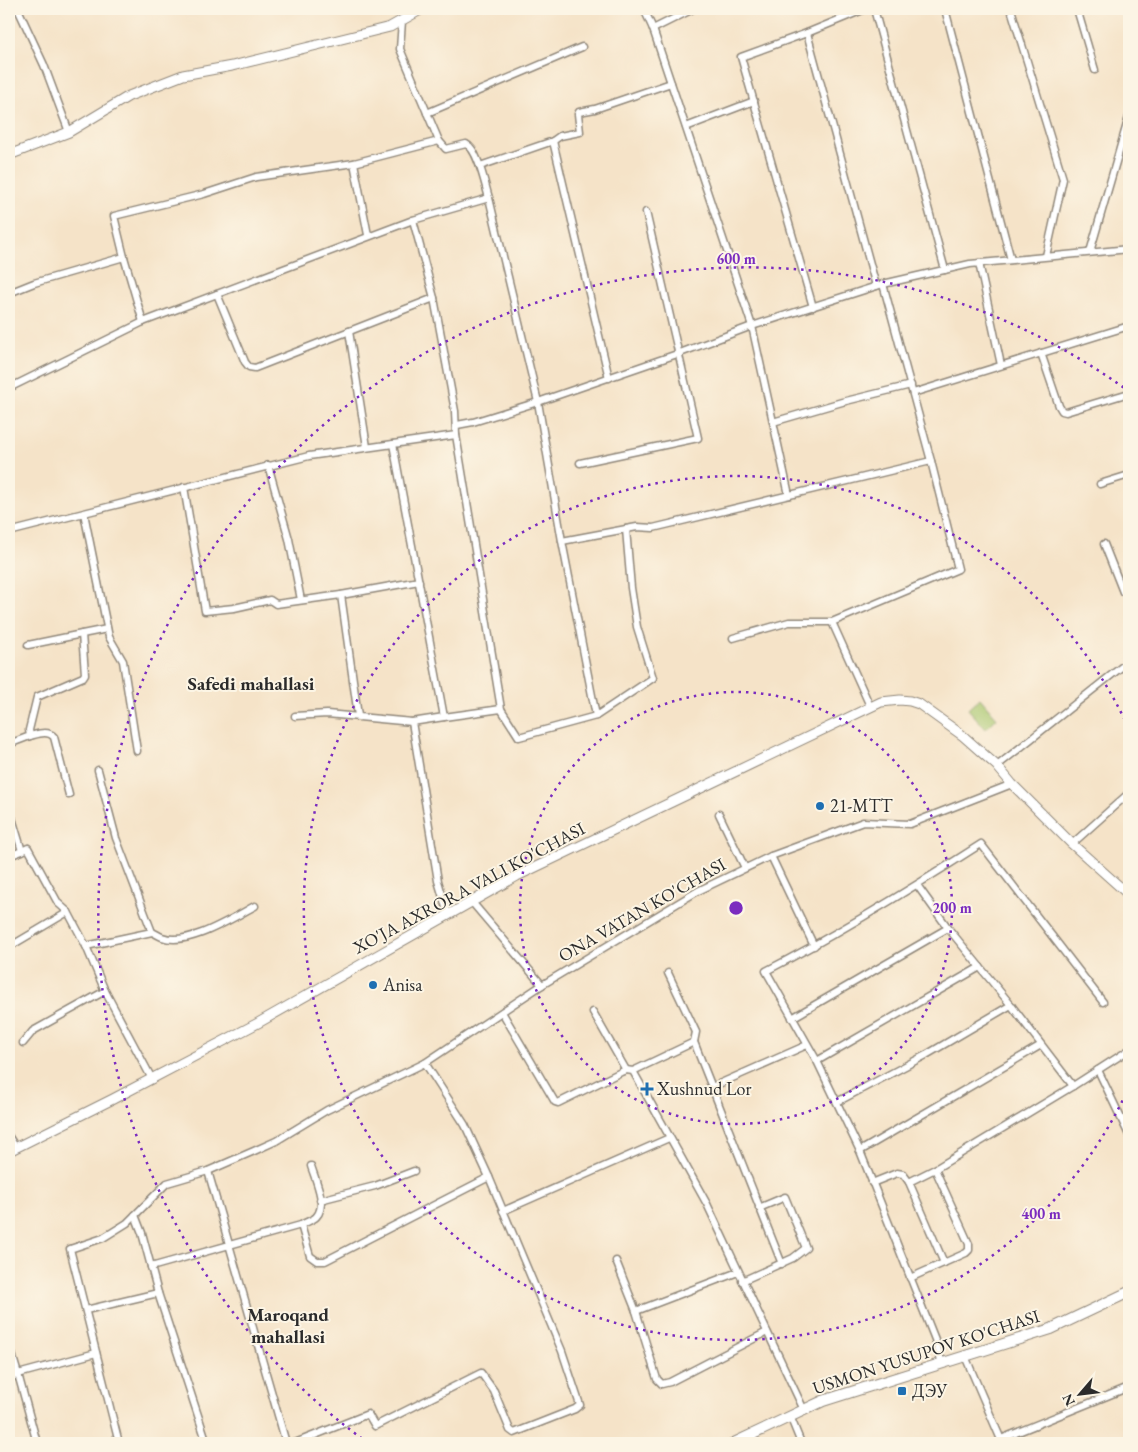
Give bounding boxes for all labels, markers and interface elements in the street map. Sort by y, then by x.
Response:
text: 600 m [716,249,756,268]
district label: Safedi mahallasi [188,671,315,696]
place label: 21-MTT [830,794,893,817]
marker: 21-MTT [814,800,826,812]
street label: XO'JA AXRORA VALI KO'CHASI [348,817,589,959]
street label: ONA VATAN KO'CHASI [554,852,729,967]
text: 200 m [932,898,972,917]
centre of rings [727,899,745,917]
place label: Anisa [382,973,423,996]
marker: Anisa [367,979,379,991]
place label: Xushnud Lor [656,1077,751,1100]
marker: Xushnud Lor [641,1083,653,1095]
text: 400 m [1021,1204,1061,1223]
district label: Maroqand mahallasi [247,1302,330,1349]
street label: USMON YUSUPOV KO'CHASI [809,1304,1042,1399]
north arrow [1056,1370,1106,1420]
place label: ДЭУ [912,1379,948,1402]
marker: ДЭУ [896,1385,908,1397]
text: N [1058,1390,1079,1409]

